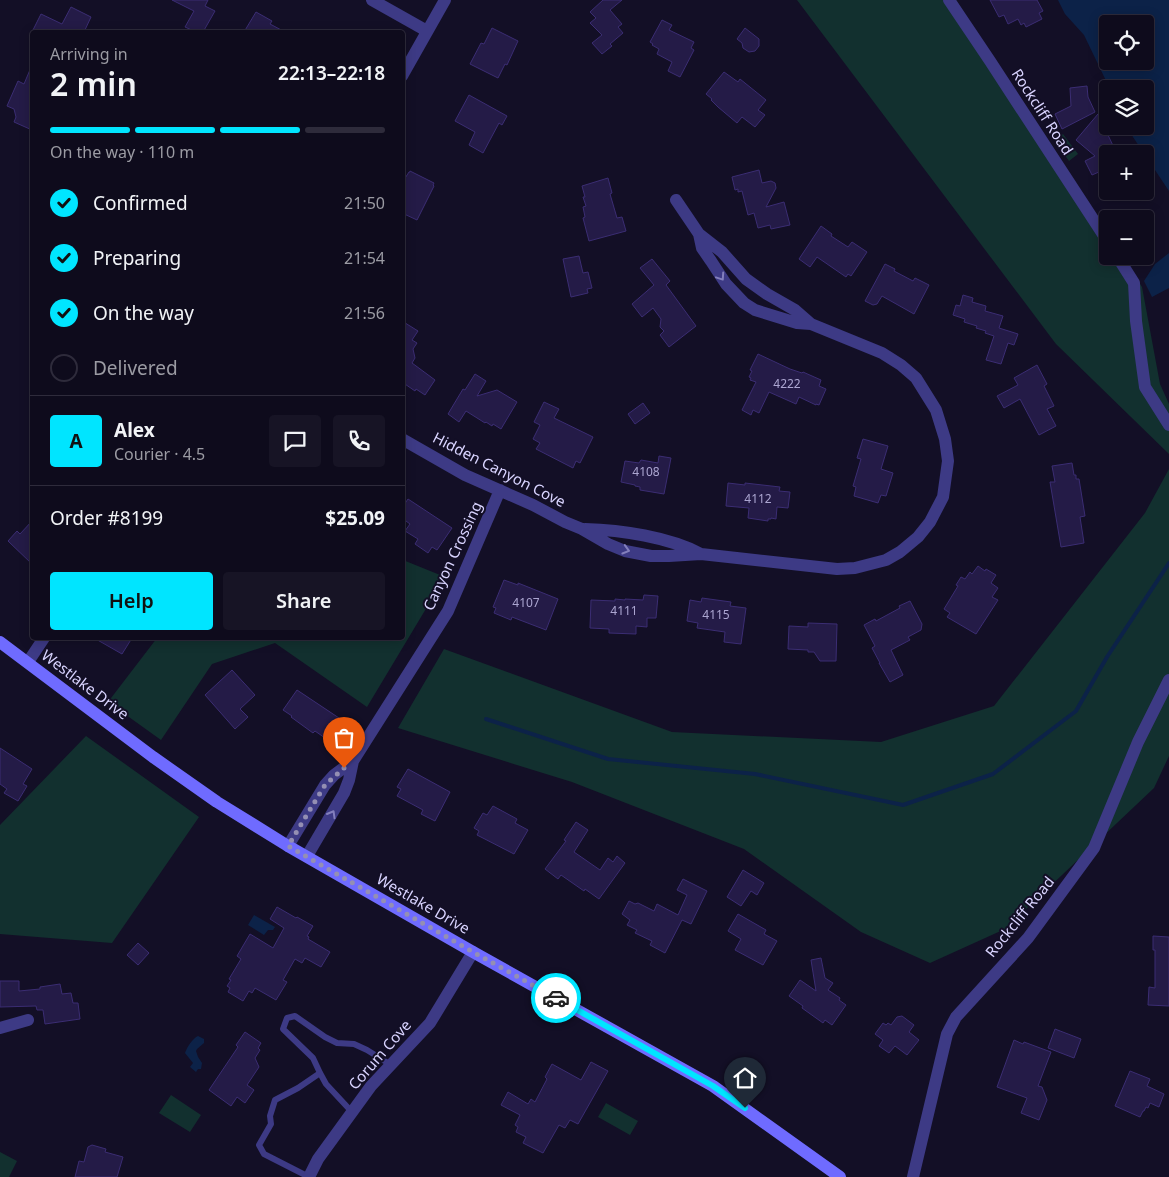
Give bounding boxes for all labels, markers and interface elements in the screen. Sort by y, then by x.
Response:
map controls [1099,15,1154,265]
button: locate [1099,15,1154,70]
text: Arriving in [50,43,128,65]
text: 22:13–22:18 [278,60,385,86]
text: 2 min [50,62,137,105]
street label: Rockcliff Road [1008,65,1078,158]
button: layers [1099,80,1154,135]
text: On the way · 110 m [50,141,194,163]
button: + [1099,145,1154,200]
icon: check [50,189,78,217]
text: Confirmed [93,190,188,216]
text: 21:50 [344,192,385,214]
button: − [1099,210,1154,265]
icon: check [50,244,78,272]
text: Preparing [93,245,181,271]
text: 21:54 [344,247,385,269]
one-way arrow [715,271,724,280]
icon: check [50,299,78,327]
text: On the way [93,300,194,326]
text: 21:56 [344,302,385,324]
text: Delivered [93,355,178,381]
house number: 4222 [773,375,801,392]
button: chat [269,415,321,467]
button: phone [333,415,385,467]
text: Alex [114,417,155,443]
street label: Hidden Canyon Cove [430,427,569,511]
text: A [69,428,83,454]
text: Courier · 4.5 [114,443,205,465]
house number: 4108 [632,463,660,480]
house number: 4112 [744,490,772,507]
street label: Canyon Crossing [418,498,486,613]
text: Order #8199 [50,505,163,531]
text: $25.09 [325,505,385,531]
one-way arrow [621,545,629,555]
button: Help [50,572,213,630]
button: Share [223,572,385,630]
house number: 4107 [512,594,540,611]
house number: 4111 [610,602,638,619]
house number: 4115 [702,606,730,623]
street label: Westlake Drive [38,645,133,724]
pin [323,717,365,768]
icon: bag [330,724,358,752]
one-way arrow [325,810,335,819]
street label: Westlake Drive [373,868,474,938]
street label: Rockcliff Road [980,872,1058,961]
courier [531,973,581,1023]
icon: car [542,984,570,1012]
street label: Corum Cove [343,1015,415,1093]
pin [724,1057,766,1108]
icon: home [731,1064,759,1092]

